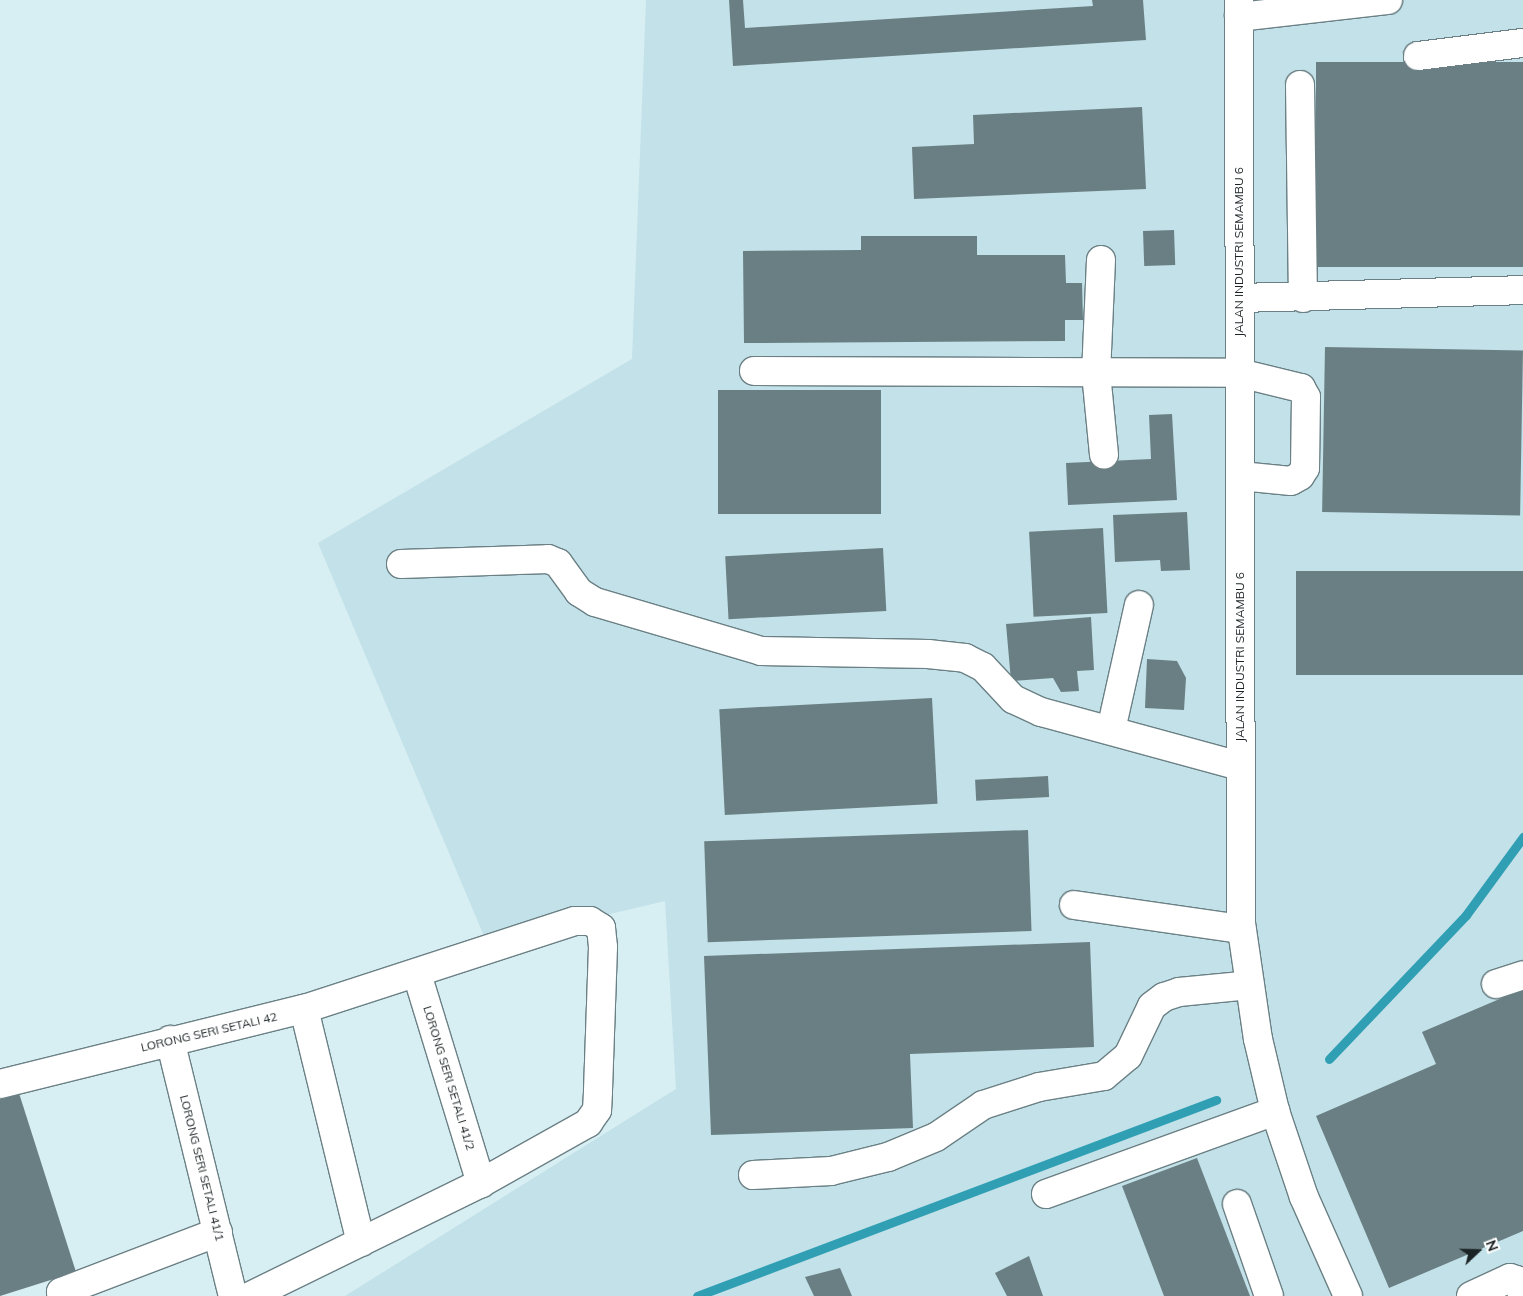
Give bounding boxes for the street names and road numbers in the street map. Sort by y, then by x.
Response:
street label: JALAN INDUSTRI SEMAMBU 6 [1232,167,1246,337]
street label: JALAN INDUSTRI SEMAMBU 6 [1233,572,1247,742]
street label: LORONG SERI SETALI 41/2 [420,1004,478,1152]
street label: LORONG SERI SETALI 42 [139,1009,279,1055]
street label: LORONG SERI SETALI 41/1 [177,1093,227,1243]

